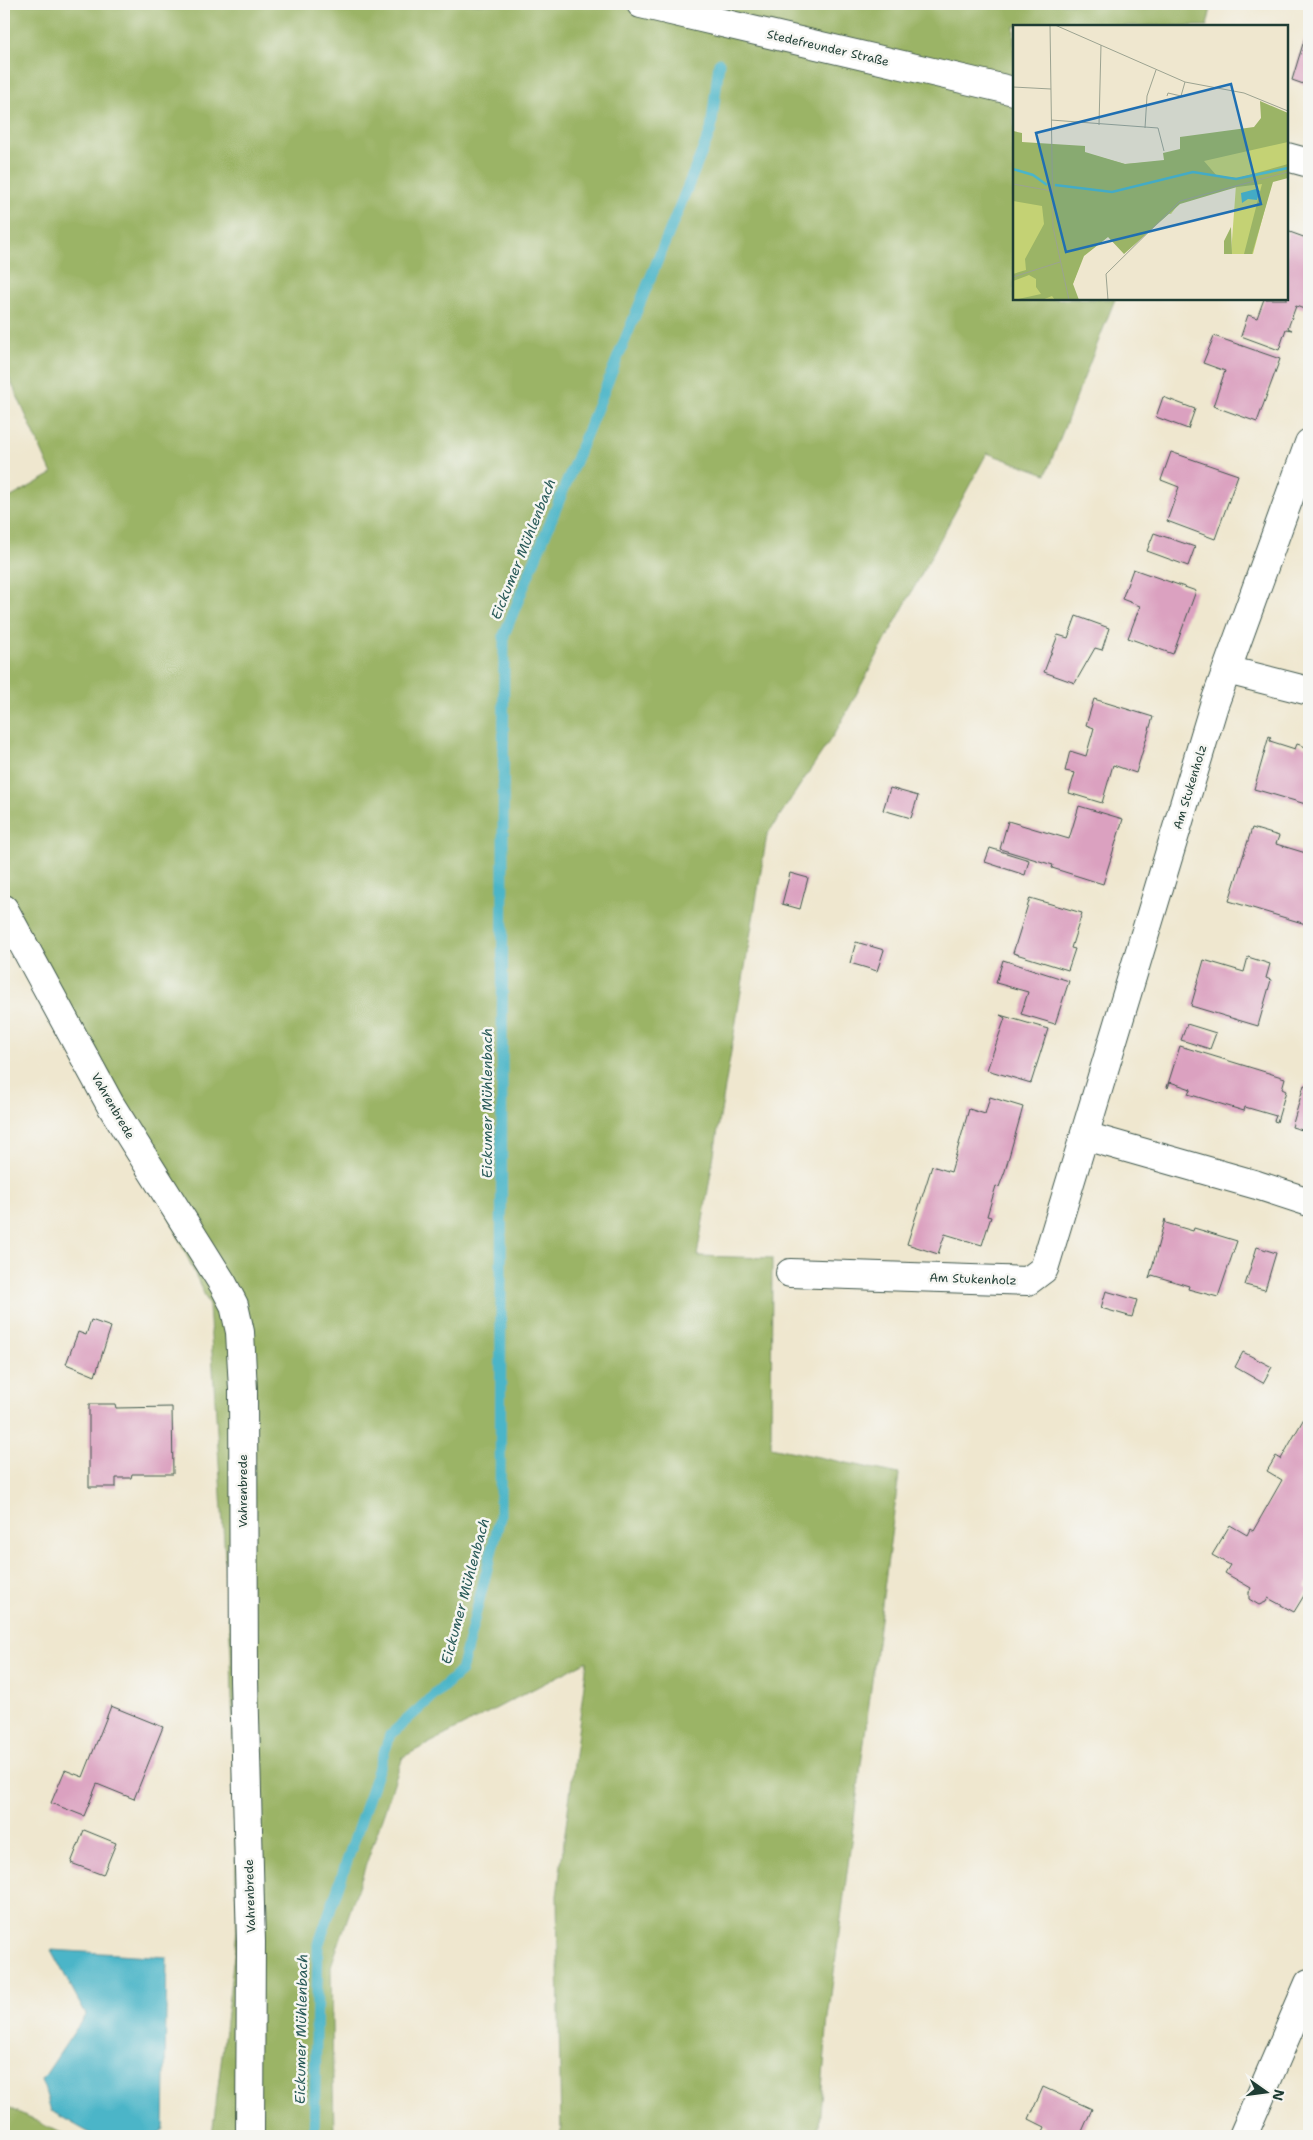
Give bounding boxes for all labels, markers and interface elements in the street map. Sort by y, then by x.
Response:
inset map [1013,25,1288,300]
street label: Stedefreunder Straße [765,26,891,70]
water label: Eickumer Mühlenbach [486,476,560,622]
street label: Am Stukenholz [1170,743,1210,831]
water label: Eickumer Mühlenbach [478,1028,496,1178]
street label: Vahrenbrede [88,1070,138,1142]
street label: Am Stukenholz [929,1269,1017,1289]
street label: Vahrenbrede [235,1454,251,1528]
water label: Eickumer Mühlenbach [437,1516,493,1666]
street label: Vahrenbrede [241,1859,259,1933]
water label: Eickumer Mühlenbach [291,1954,311,2104]
north arrow [1240,2068,1290,2118]
text: N [1269,2088,1289,2103]

